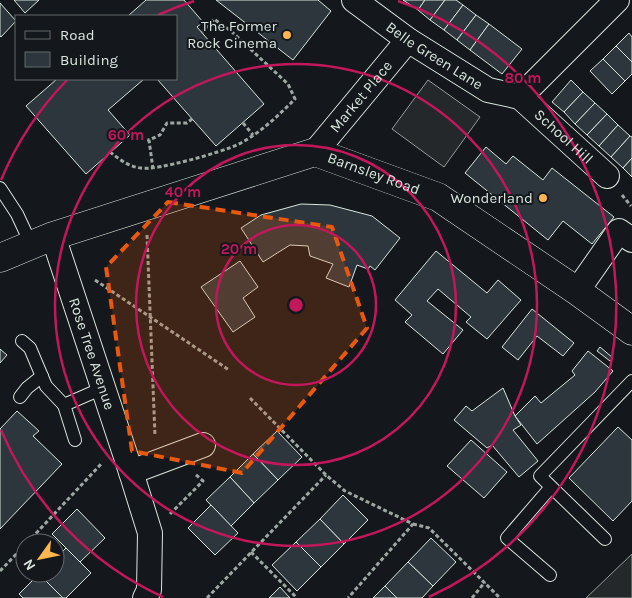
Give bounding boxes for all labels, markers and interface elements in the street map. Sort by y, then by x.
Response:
legend [15,15,178,80]
place label: The Former Rock Cinema [187,17,278,52]
street label: Belle Green Lane [382,18,486,94]
text: Road [60,26,95,44]
marker: The Former Rock Cinema [281,29,293,41]
text: Building [60,51,118,69]
street label: Market Place [326,57,396,136]
text: 80 m [504,69,542,87]
street label: School Hill [531,105,597,168]
text: 60 m [108,126,144,144]
street label: Barnsley Road [325,148,422,199]
text: 40 m [165,183,201,201]
place label: Wonderland [450,189,533,207]
marker: Wonderland [537,192,549,204]
text: 20 m [221,240,257,258]
street label: Rose Tree Avenue [65,295,119,412]
centre of rings [287,296,305,314]
north arrow [15,533,65,583]
text: N [20,556,39,574]

